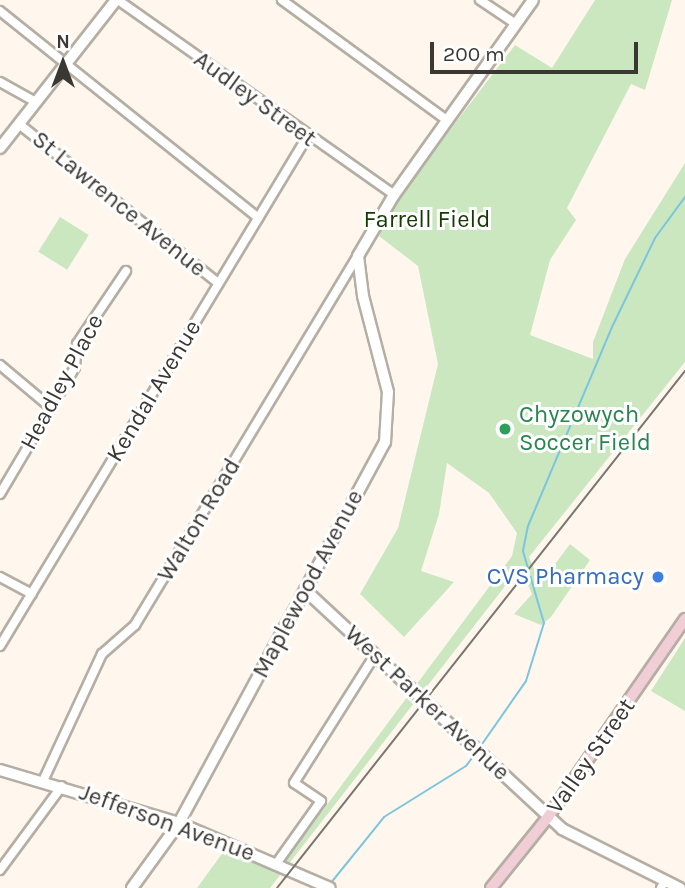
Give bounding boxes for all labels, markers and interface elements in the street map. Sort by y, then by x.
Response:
north arrow [28,28,98,98]
scale bar [433,28,641,72]
text: N [56,31,70,53]
text: 200 m [443,42,505,66]
street label: Audley Street [188,45,322,153]
street label: St Lawrence Avenue [26,125,212,283]
park label: Farrell Field [363,206,491,234]
street label: Headley Place [14,309,110,455]
street label: Kendal Avenue [100,315,208,467]
place label: Chyzowych Soccer Field [519,401,651,457]
marker: Chyzowych Soccer Field [497,421,513,437]
street label: Walton Road [151,453,247,587]
street label: Maplewood Avenue [246,485,370,683]
place label: CVS Pharmacy [487,563,644,591]
marker: CVS Pharmacy [650,569,666,585]
street label: West Parker Avenue [339,619,515,787]
street label: Valley Street [541,693,641,819]
street label: Jefferson Avenue [75,778,259,868]

